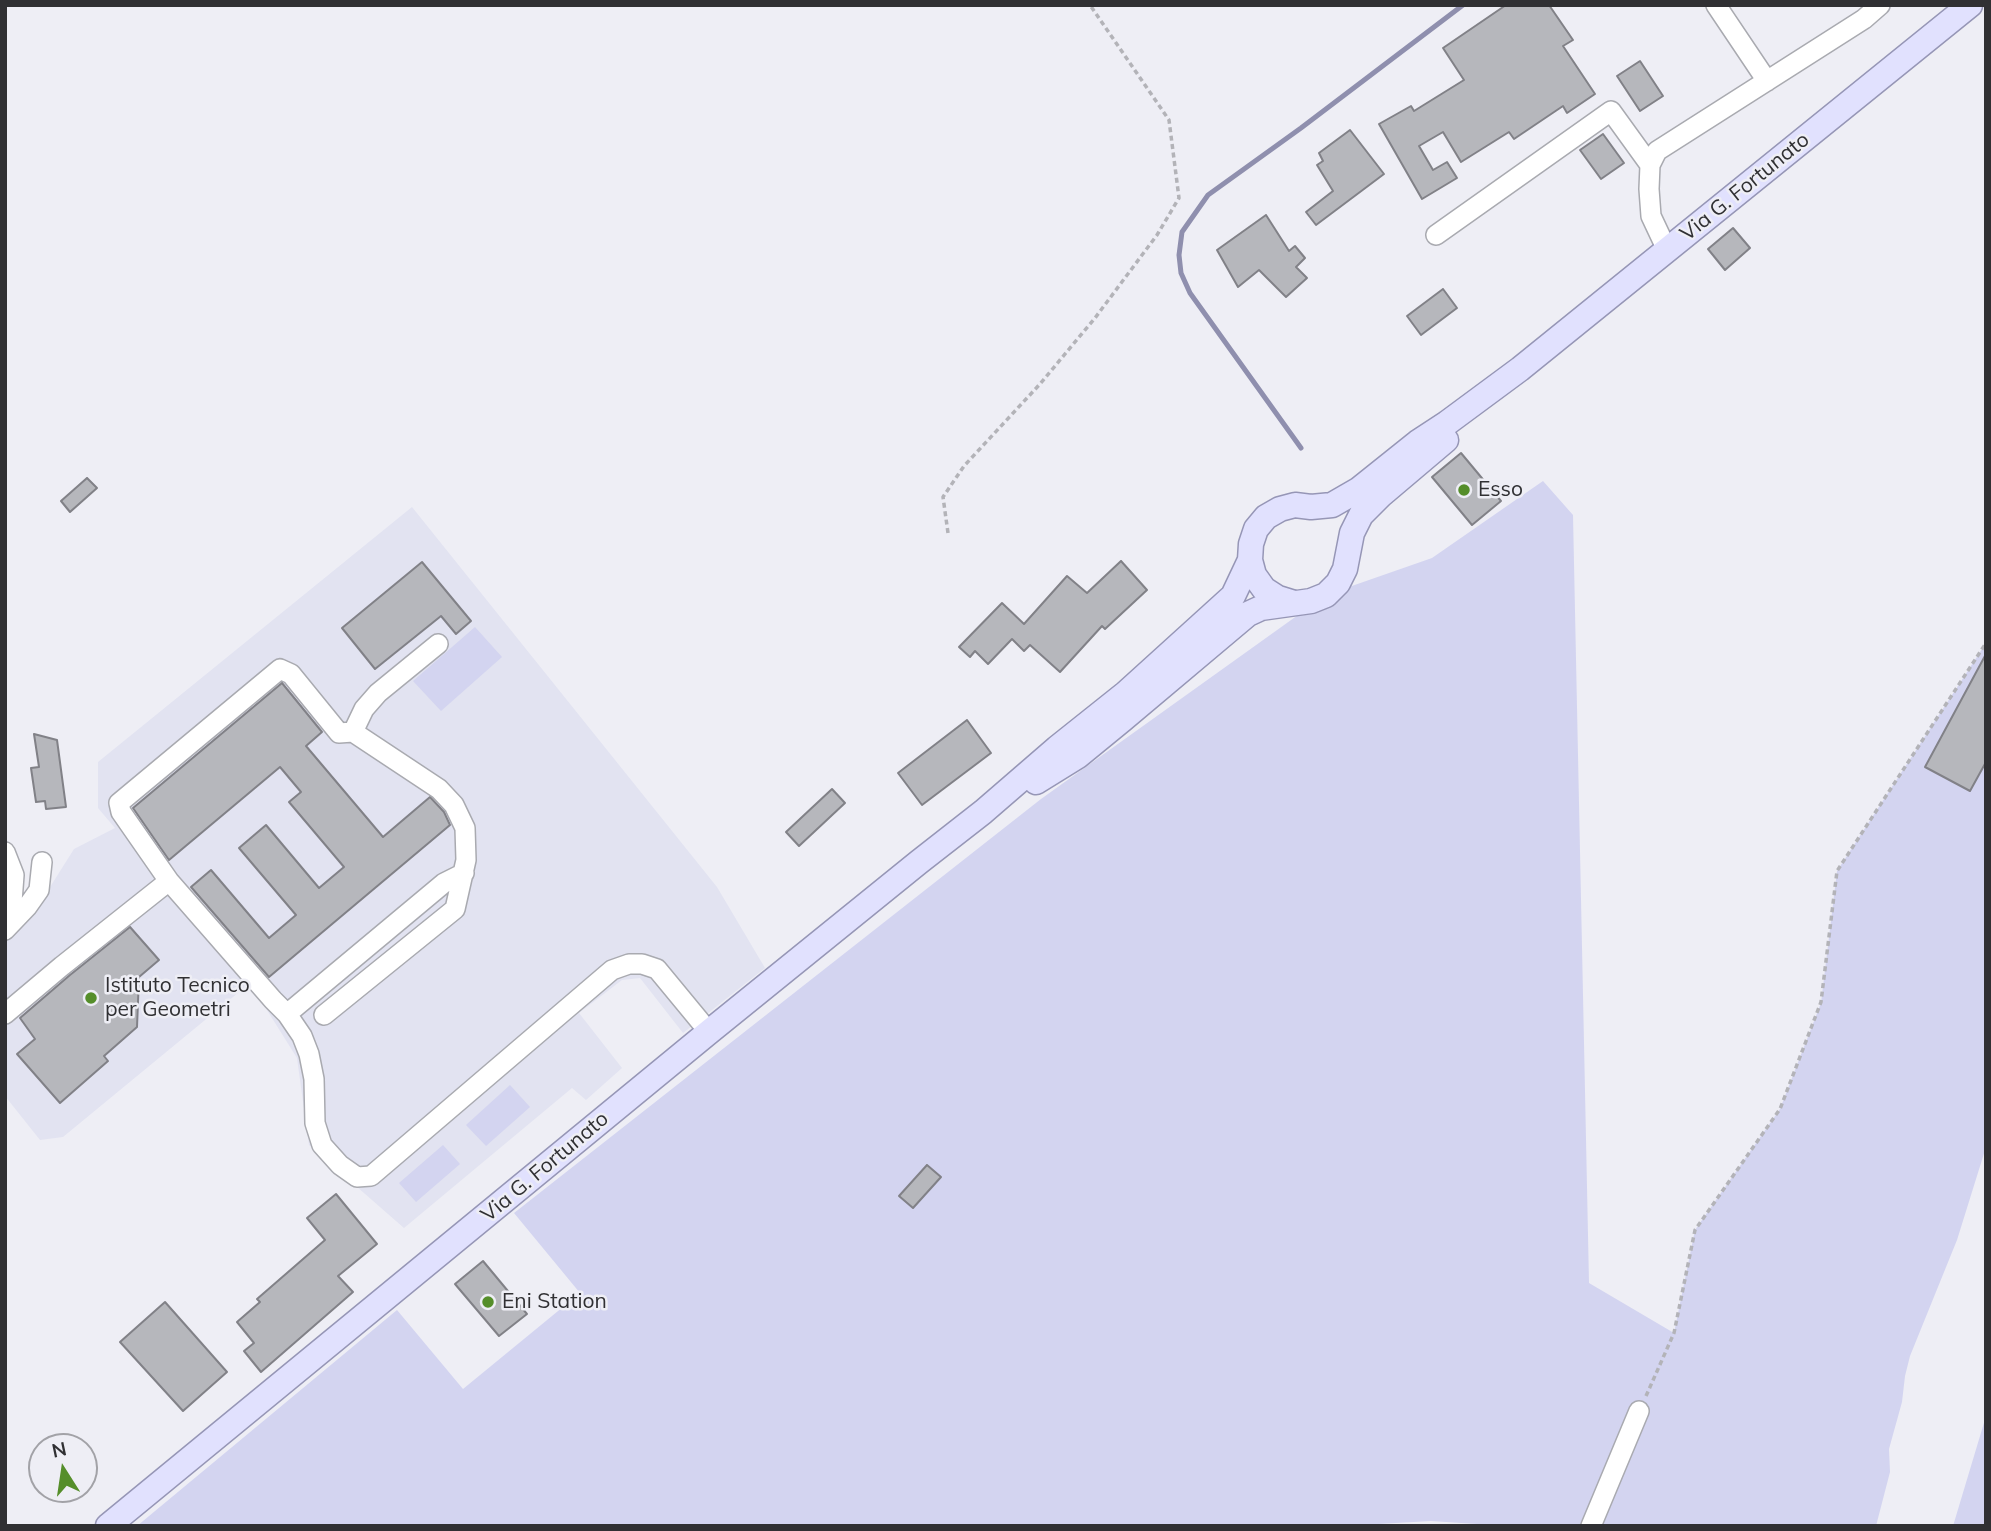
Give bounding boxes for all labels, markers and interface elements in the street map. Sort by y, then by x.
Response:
street label: Via G. Fortunato [1675,127,1815,247]
place label: Esso [1478,477,1523,503]
marker: Esso [1456,482,1472,498]
place label: Istituto Tecnico per Geometri [105,973,250,1023]
marker: Istituto Tecnico per Geometri [83,990,99,1006]
street label: Via G. Fortunato [476,1106,614,1228]
place label: Eni Station [502,1289,607,1315]
marker: Eni Station [480,1294,496,1310]
north arrow [28,1433,98,1503]
text: N [50,1436,69,1463]

